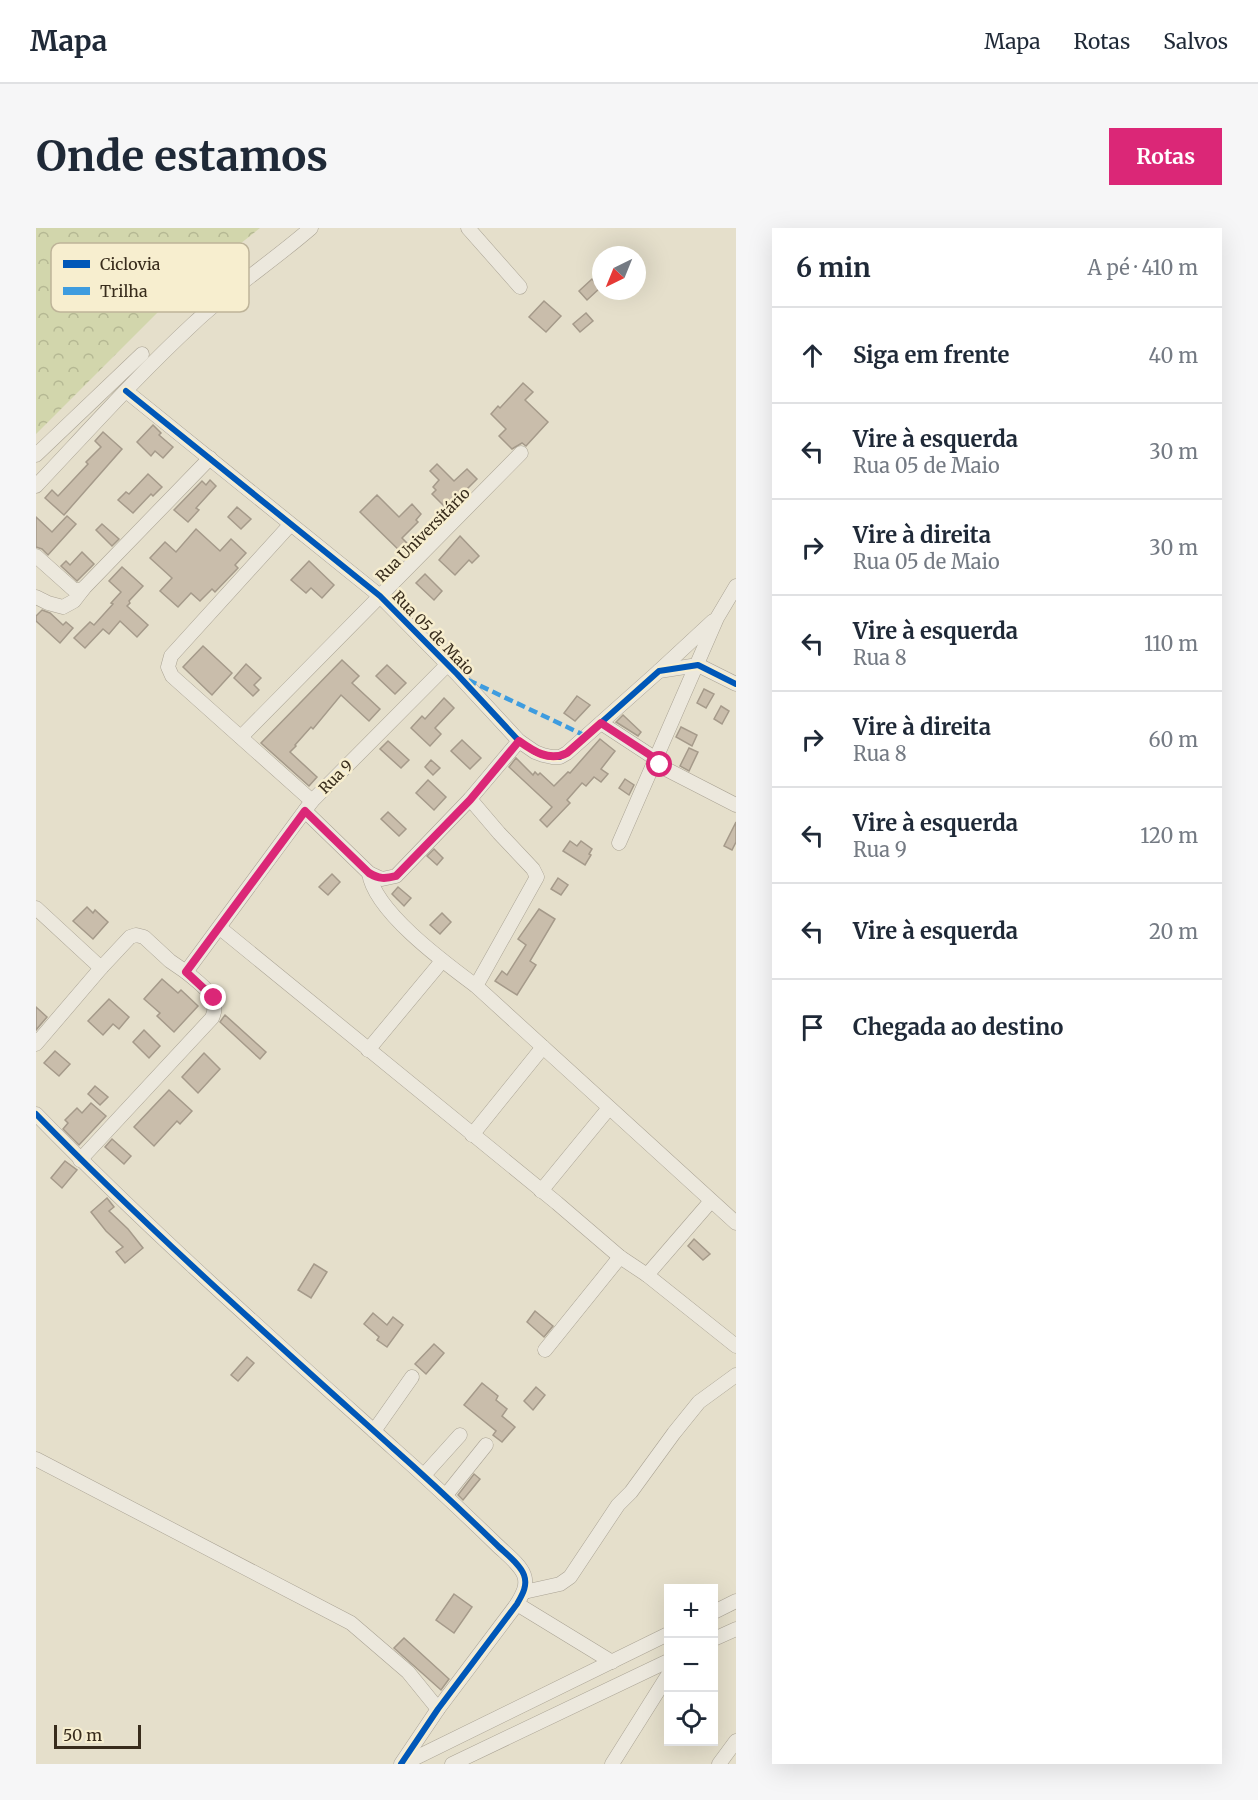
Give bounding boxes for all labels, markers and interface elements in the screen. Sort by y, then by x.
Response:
text: Mapa [30,23,107,59]
text: Mapa [984,28,1041,55]
text: Rotas [1074,28,1130,55]
text: Salvos [1163,28,1228,55]
button: Rotas [1109,128,1222,185]
text: Onde estamos [36,130,328,182]
legend [51,243,249,312]
north arrow [592,246,646,300]
text: 6 min [796,251,871,284]
text: Ciclovia [100,254,161,274]
text: A pé · 410 m [1088,255,1198,280]
text: Trilha [100,281,148,301]
icon: ahead [796,339,829,372]
text: Siga em frente [853,341,1009,369]
text: 40 m [1148,343,1198,368]
text: Vire à esquerda [853,425,1018,453]
icon: left [796,435,829,468]
text: 30 m [1149,439,1198,464]
text: Rua 05 de Maio [853,453,1000,478]
street label: Rua Universitário [372,483,474,586]
text: Vire à direita [853,521,991,549]
icon: right [796,531,829,564]
text: 30 m [1149,535,1198,560]
text: Rua 05 de Maio [853,549,1000,574]
street label: Rua 05 de Maio [388,587,479,679]
text: Vire à esquerda [853,617,1018,645]
icon: left [796,627,829,660]
text: 110 m [1144,631,1198,656]
text: Rua 8 [853,645,907,670]
text: Vire à direita [853,713,991,741]
icon: right [796,723,829,756]
text: 60 m [1148,727,1198,752]
text: Rua 8 [853,741,907,766]
route start [646,751,672,777]
street label: Rua 9 [315,756,357,798]
text: Vire à esquerda [853,809,1018,837]
icon: left [796,819,829,852]
text: 120 m [1140,823,1198,848]
text: Rua 9 [853,837,907,862]
icon: left [796,915,829,948]
text: Vire à esquerda [853,917,1018,945]
text: 20 m [1149,919,1198,944]
route end [200,984,226,1010]
icon: arrive [796,1011,829,1044]
text: Chegada ao destino [853,1013,1063,1041]
map controls [664,1584,718,1746]
button: + [664,1584,718,1638]
button: − [664,1638,718,1692]
button: locate [664,1692,718,1746]
scale bar [54,1722,141,1750]
text: 50 m [63,1725,102,1745]

